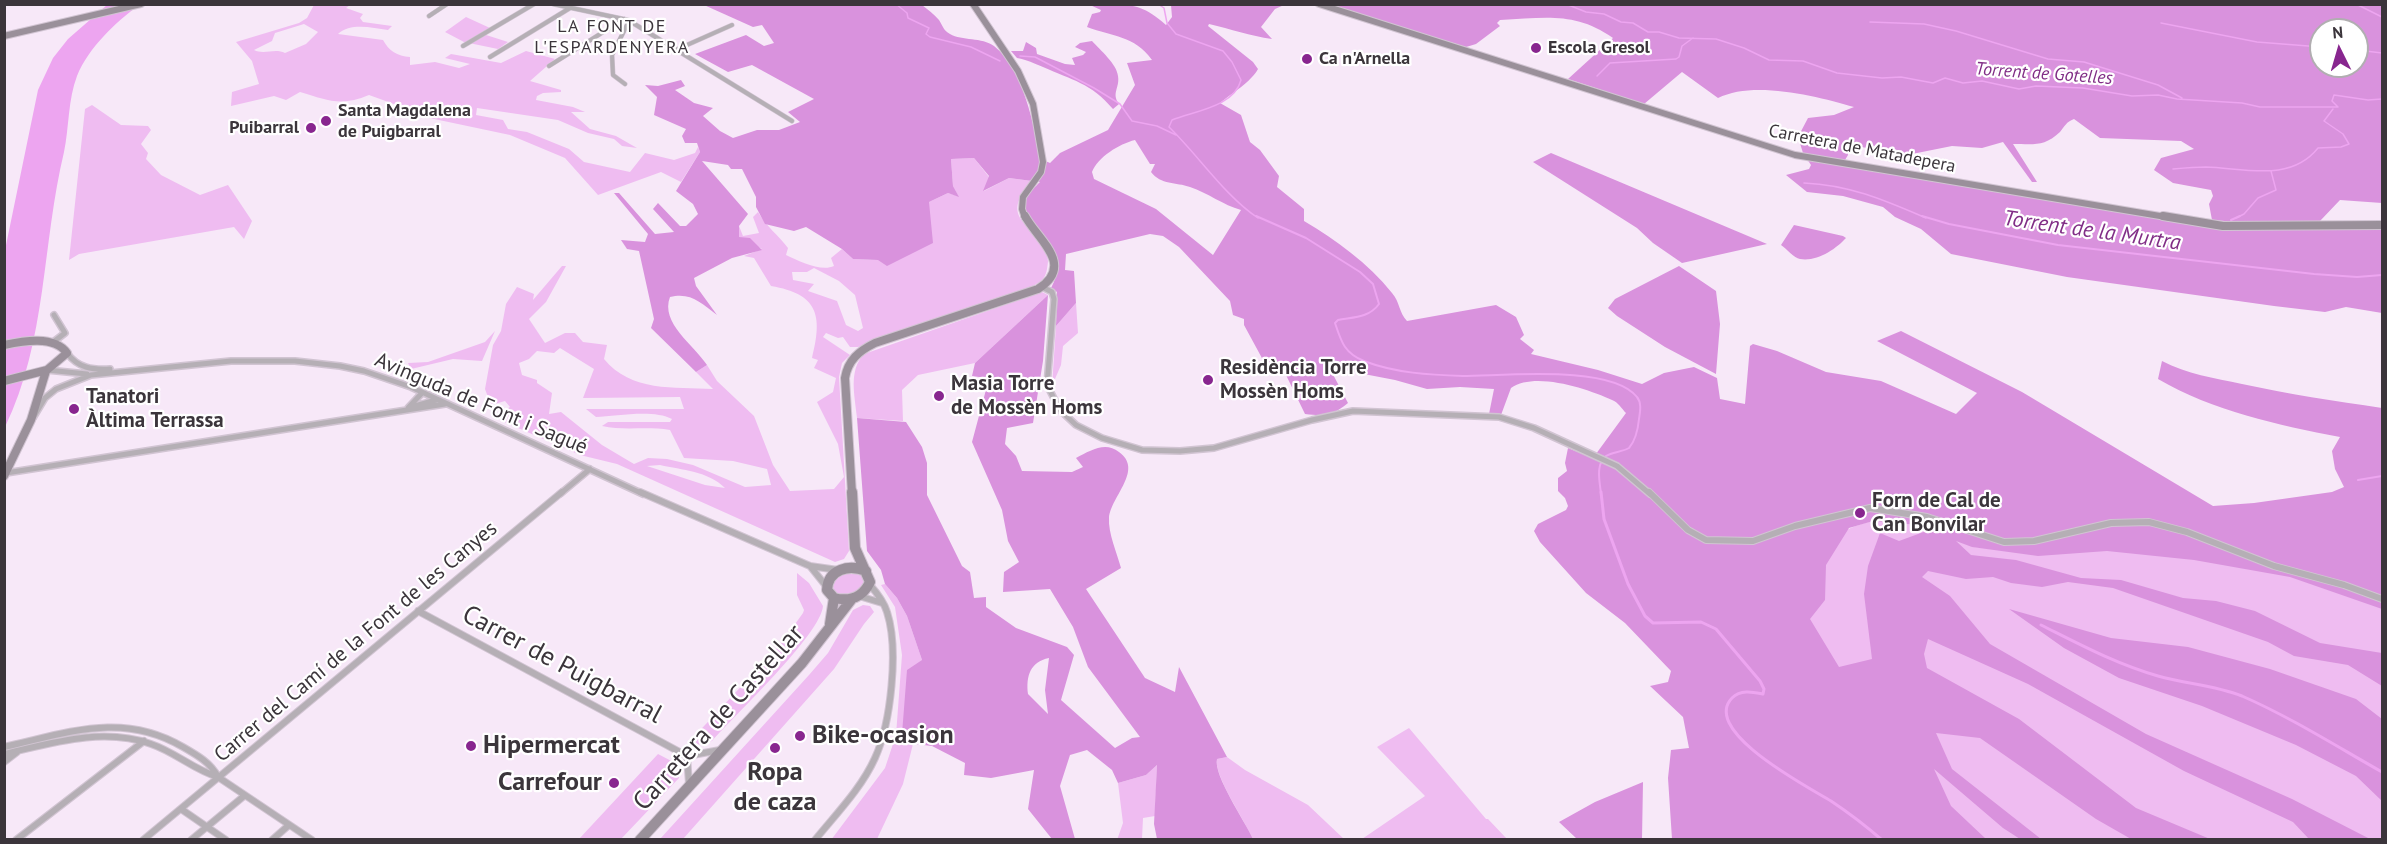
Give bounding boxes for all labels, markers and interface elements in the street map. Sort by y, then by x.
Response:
district label: LA FONT DE L'ESPARDENYERA [534,16,690,58]
north arrow [2309,18,2369,78]
text: N [2331,22,2344,42]
place label: Escola Gresol [1548,37,1650,59]
marker: Escola Gresol [1529,41,1543,55]
place label: Ca n'Arnella [1319,48,1410,70]
marker: Ca n'Arnella [1300,52,1314,66]
water label: Torrent de Gotelles [1975,58,2113,90]
place label: Santa Magdalena de Puigbarral [338,100,471,142]
marker: Santa Magdalena de Puigbarral [319,114,333,128]
place label: Puibarral [229,117,299,139]
street label: Carretera de Matadepera [1767,120,1957,178]
marker: Puibarral [304,121,318,135]
water label: Torrent de la Murtra [2002,205,2182,257]
street label: Avinguda de Font i Sagué [371,348,591,460]
place label: Residència Torre Mossèn Homs [1220,355,1367,405]
place label: Masia Torre de Mossèn Homs [951,371,1102,421]
marker: Residència Torre Mossèn Homs [1201,373,1215,387]
place label: Tanatori Àltima Terrassa [86,384,224,434]
marker: Masia Torre de Mossèn Homs [932,389,946,403]
marker: Tanatori Àltima Terrassa [67,402,81,416]
place label: Forn de Cal de Can Bonvilar [1872,488,2001,538]
marker: Forn de Cal de Can Bonvilar [1853,506,1867,520]
street label: Carrer del Camí de la Font de les Canyes [210,516,502,768]
street label: Carrer de Puigbarral [457,599,667,731]
street label: Carretera de Castellar [627,619,811,817]
place label: Bike-ocasion [812,720,954,752]
marker: Bike-ocasion [793,729,807,743]
place label: Hipermercat [483,730,620,762]
marker: Hipermercat [464,739,478,753]
marker: Ropa de caza [768,741,782,755]
place label: Ropa de caza [734,757,816,819]
place label: Carrefour [498,767,602,799]
marker: Carrefour [607,776,621,790]

